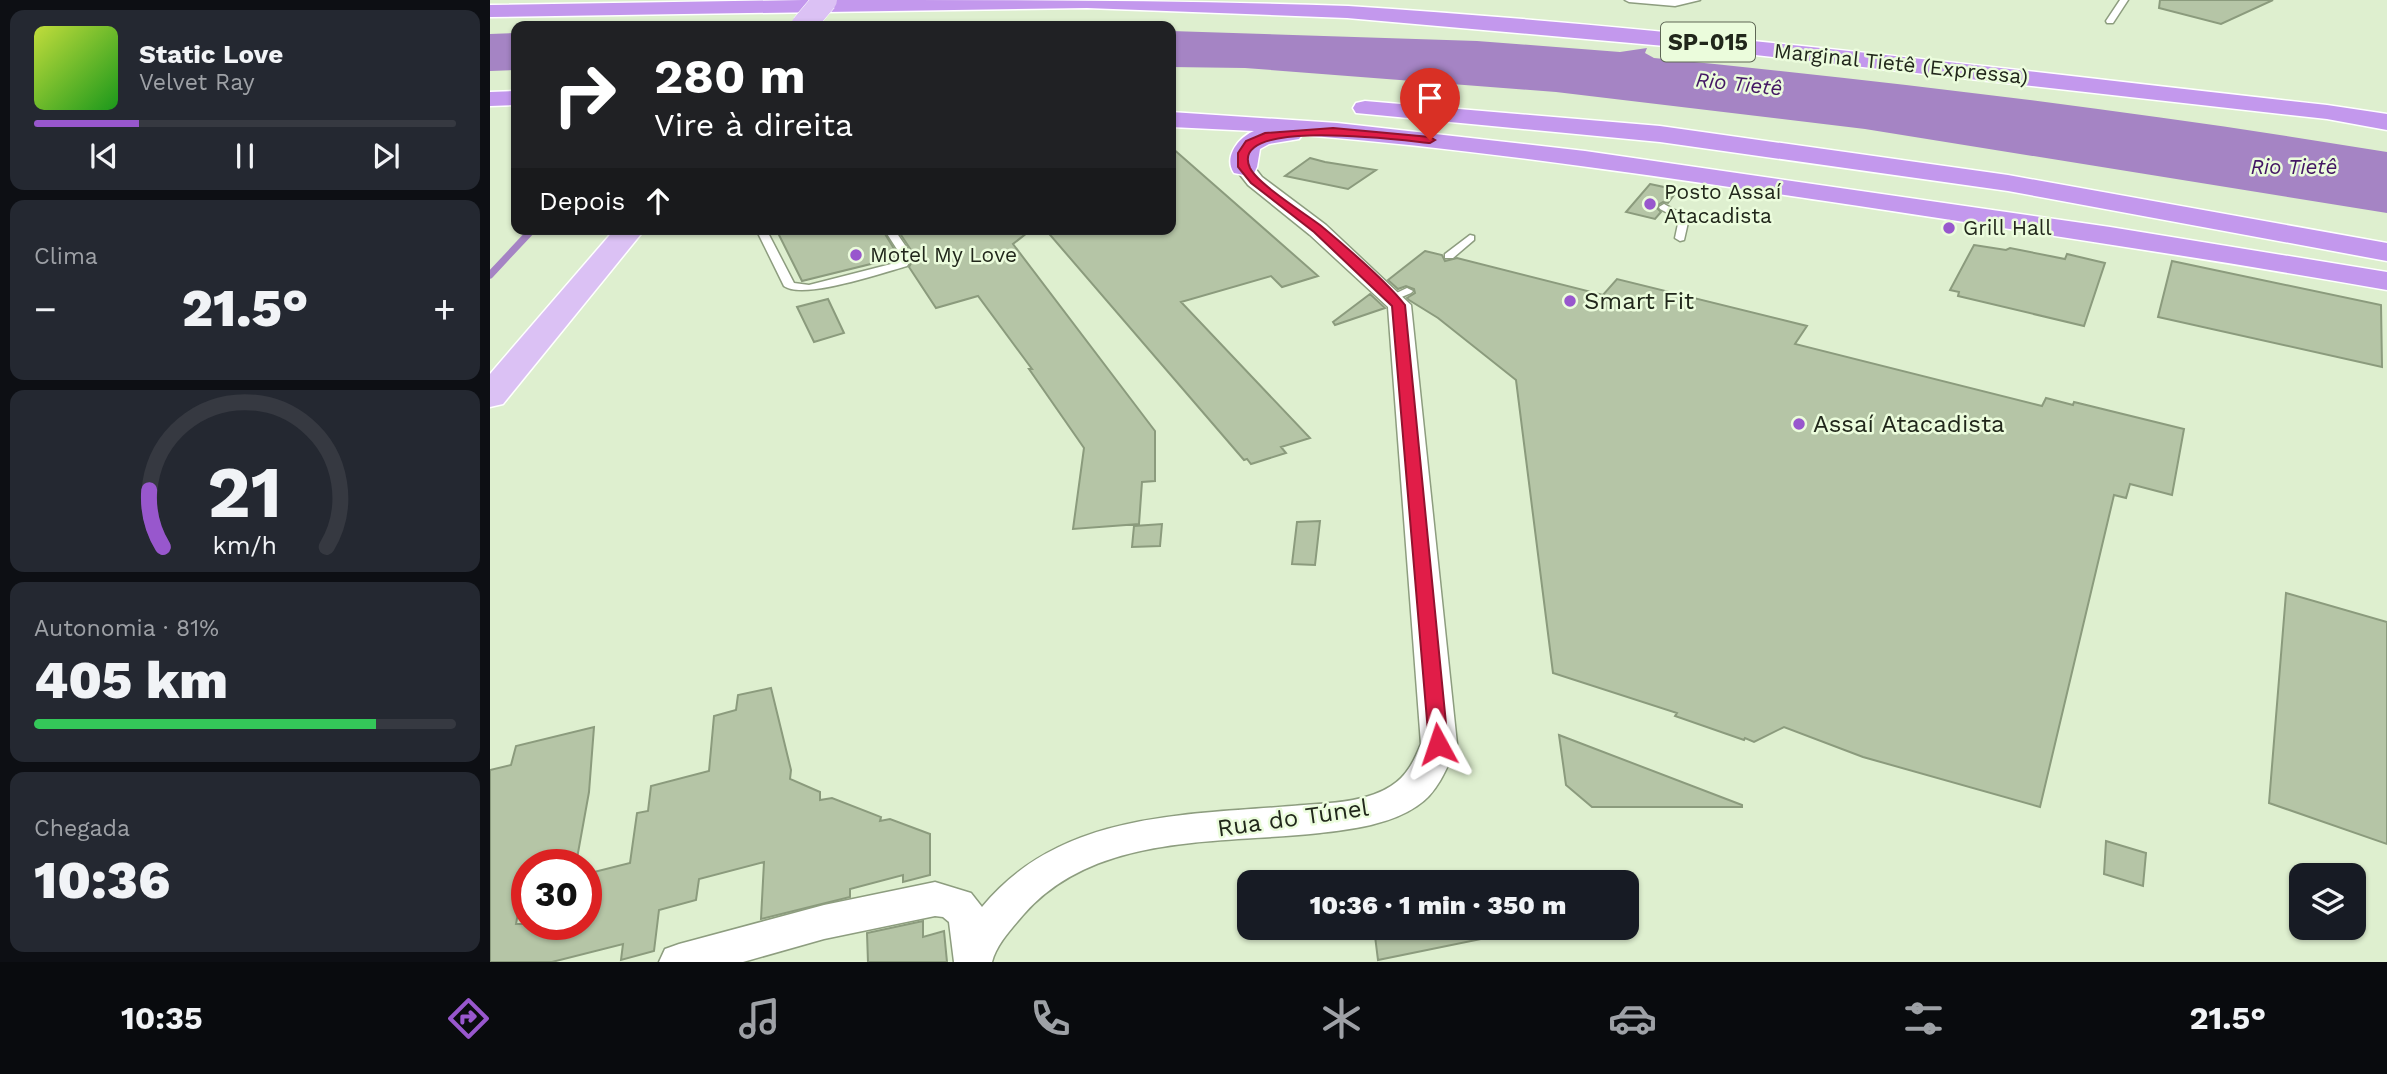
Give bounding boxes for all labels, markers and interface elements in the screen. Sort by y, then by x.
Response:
road number: SP-015 [1661,22,1755,61]
street label: Marginal Tietê (Expressa) [1773,38,2029,89]
text: Static Love [139,39,283,69]
text: 280 m [654,47,806,105]
icon: right [539,49,630,140]
water label: Rio Tietê [1694,67,1784,100]
pin [1400,68,1460,140]
text: Velvet Ray [139,69,255,96]
icon: arrive [1411,79,1449,117]
text: Vire à direita [654,106,853,144]
icon: previous [85,137,123,175]
icon: pause [226,137,264,175]
icon: next [367,137,405,175]
water label: Rio Tietê [2250,154,2338,179]
place label: Posto Assaí Atacadista [1664,179,1782,228]
icon: ahead [639,182,677,220]
text: Depois [539,186,625,216]
marker: Posto Assaí Atacadista [1642,196,1658,212]
place label: Grill Hall [1963,215,2052,240]
marker: Grill Hall [1941,220,1957,236]
place label: Motel My Love [870,242,1017,267]
text: Clima [34,243,98,270]
marker: Motel My Love [848,247,864,263]
text: 21.5° [182,278,308,339]
text: − [34,287,57,331]
text: + [433,287,456,331]
place label: Smart Fit [1584,287,1694,315]
marker: Smart Fit [1562,293,1578,309]
place label: Assaí Atacadista [1813,410,2005,438]
marker: Assaí Atacadista [1791,416,1807,432]
text: 21 [208,449,282,535]
text: km/h [213,531,277,560]
text: Autonomia · 81% [34,615,219,642]
text: 405 km [34,650,228,711]
position arrow [1401,707,1475,781]
street label: Rua do Túnel [1216,793,1371,842]
text: Chegada [34,815,130,842]
speed limit sign: 30 [511,849,602,940]
text: 10:36 [34,850,170,911]
map controls [2289,863,2366,940]
button: layers [2289,863,2366,940]
text: 10:36 · 1 min · 350 m [1310,890,1566,920]
icon: directions [444,994,493,1043]
icon: music [735,994,784,1043]
icon: phone [1026,994,1075,1043]
icon: climate [1317,994,1366,1043]
icon: car [1608,994,1657,1043]
icon: filters [1899,994,1948,1043]
text: 10:35 [121,999,203,1037]
text: 21.5° [2189,999,2266,1037]

